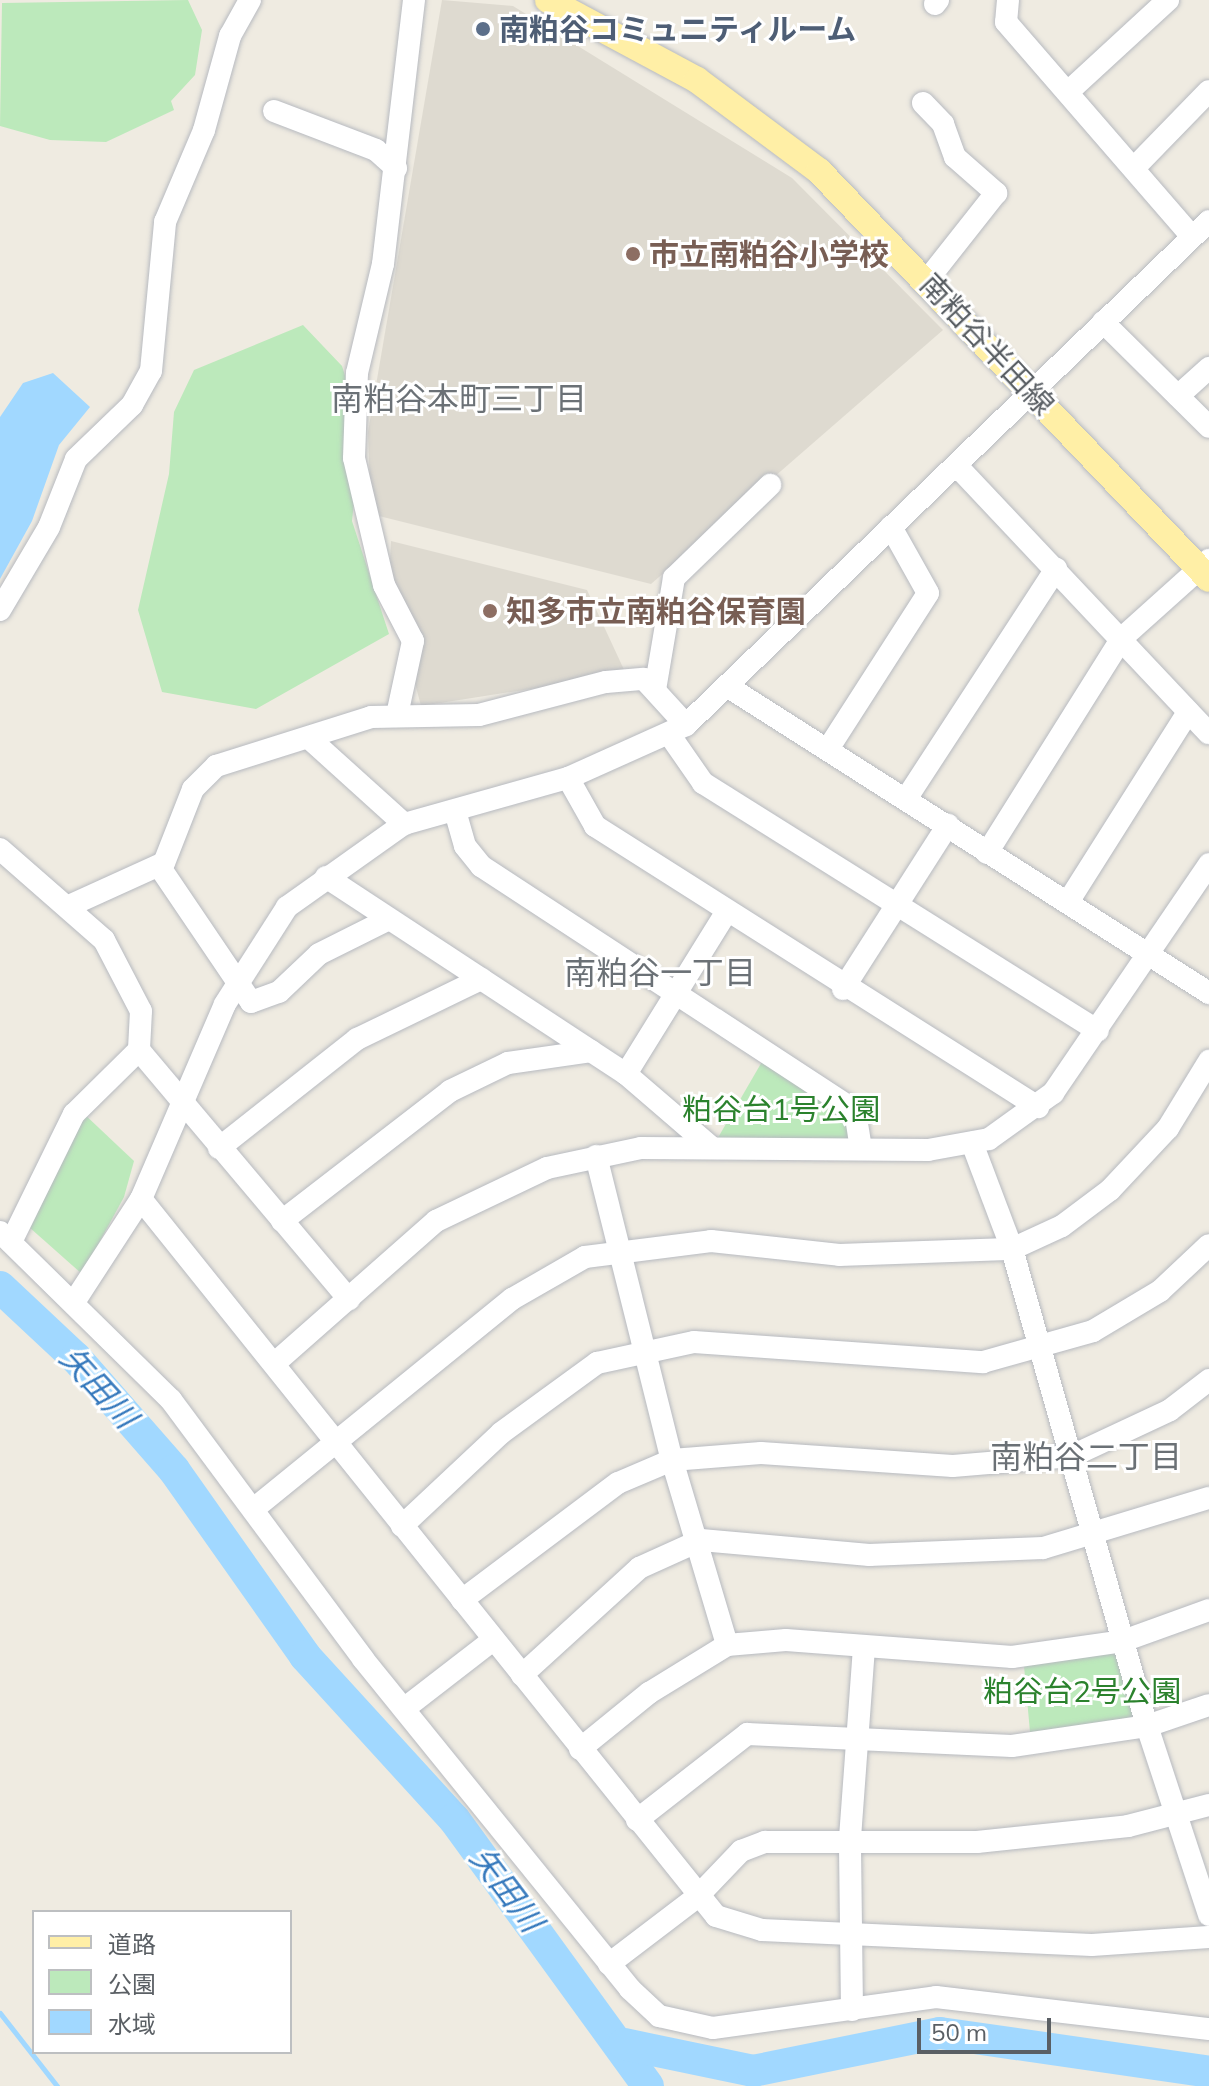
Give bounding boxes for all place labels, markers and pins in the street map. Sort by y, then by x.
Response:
place label: 南粕谷コミュニティルーム [499,11,859,47]
marker: 南粕谷コミュニティルーム [474,20,492,38]
place label: 市立南粕谷小学校 [649,236,889,272]
marker: 市立南粕谷小学校 [624,245,642,263]
place label: 知多市立南粕谷保育園 [506,593,806,629]
marker: 知多市立南粕谷保育園 [481,602,499,620]

